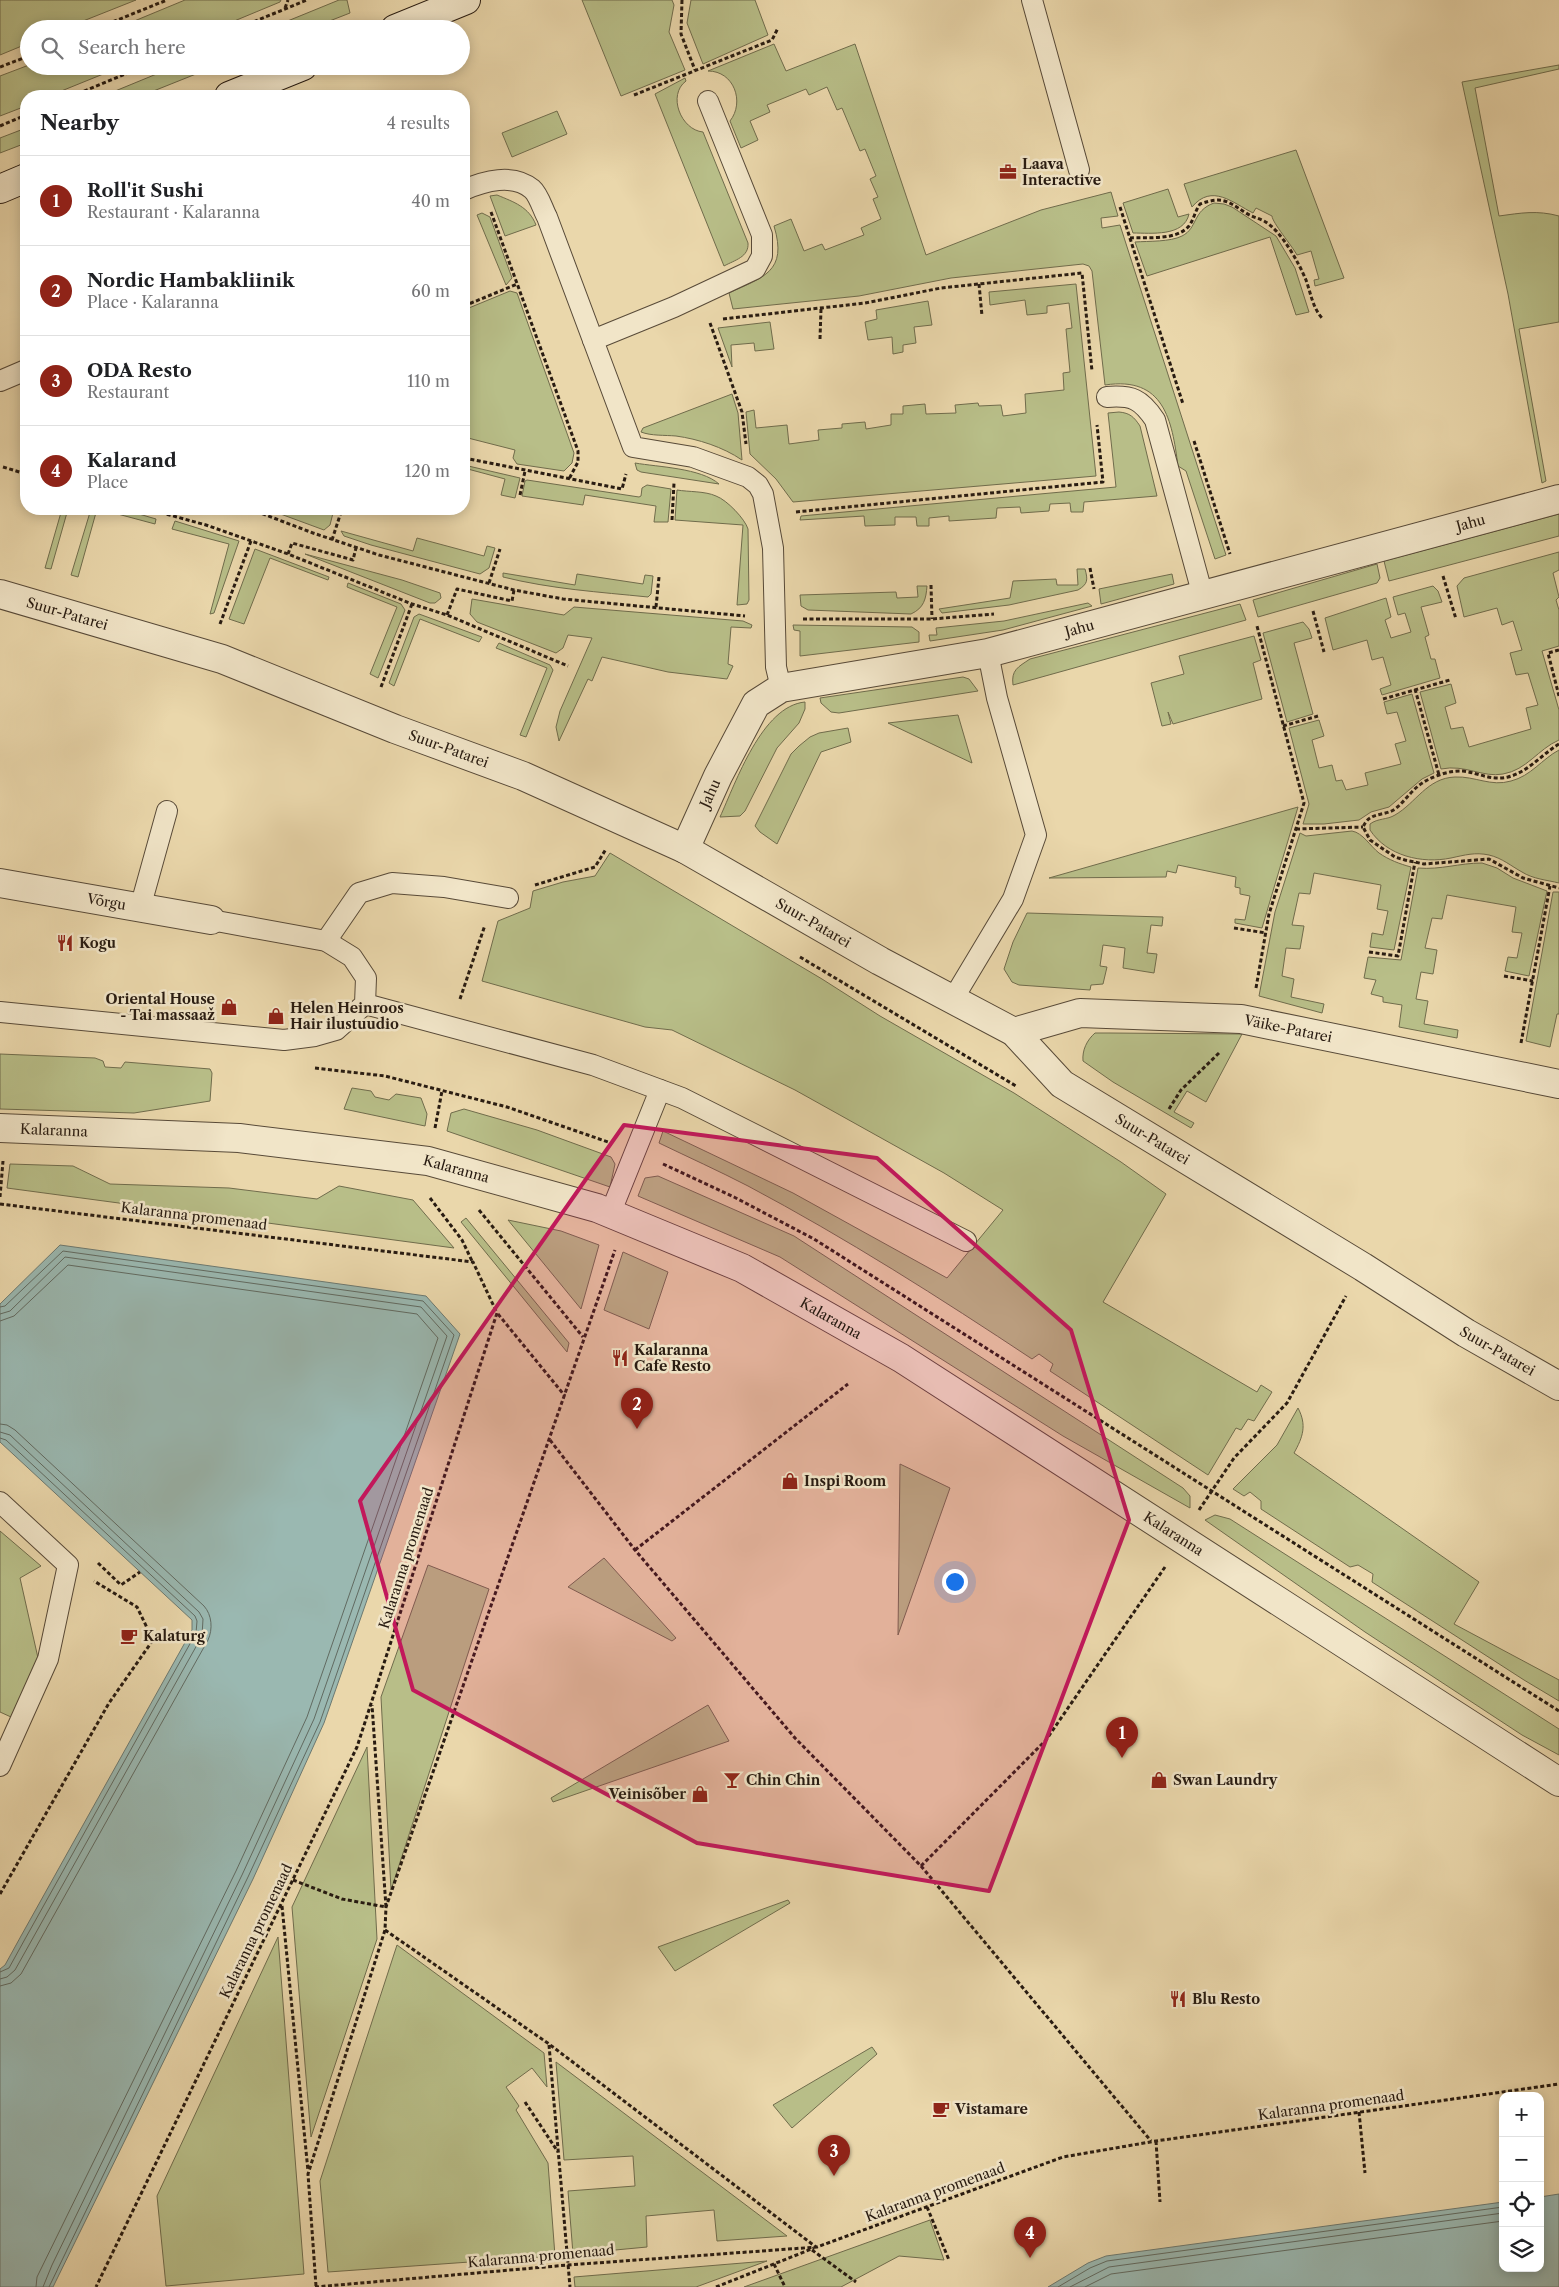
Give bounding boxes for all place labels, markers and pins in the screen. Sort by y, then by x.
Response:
place label: Laava Interactive [1022,155,1101,189]
office icon: Laava Interactive [998,162,1018,182]
restaurant icon: Kogu [55,933,75,953]
place label: Kogu [79,934,116,952]
place label: Oriental House - Tai massaaž [106,990,215,1024]
shop icon: Oriental House - Tai massaaž [219,997,239,1017]
place label: Helen Heinroos Hair ilustuudio [290,999,404,1033]
shop icon: Helen Heinroos Hair ilustuudio [266,1006,286,1026]
place label: Kalaranna Cafe Resto [634,1341,711,1375]
restaurant icon: Kalaranna Cafe Resto [610,1348,630,1368]
pin: 2 [621,1388,653,1429]
shop icon: Inspi Room [780,1471,800,1491]
place label: Inspi Room [804,1472,886,1490]
cafe icon: Kalaturg [119,1626,139,1646]
place label: Kalaturg [143,1627,206,1645]
pin: 1 [1106,1717,1138,1758]
bar icon: Chin Chin [722,1770,742,1790]
shop icon: Swan Laundry [1149,1770,1169,1790]
place label: Chin Chin [746,1771,821,1789]
place label: Swan Laundry [1173,1771,1278,1789]
shop icon: Veinisõber [690,1784,710,1804]
place label: Veinisõber [608,1785,686,1803]
restaurant icon: Blu Resto [1168,1989,1188,2009]
place label: Blu Resto [1192,1990,1260,2008]
cafe icon: Vistamare [931,2099,951,2119]
place label: Vistamare [954,2100,1028,2118]
pin: 3 [818,2135,850,2176]
pin: 4 [1014,2217,1046,2258]

